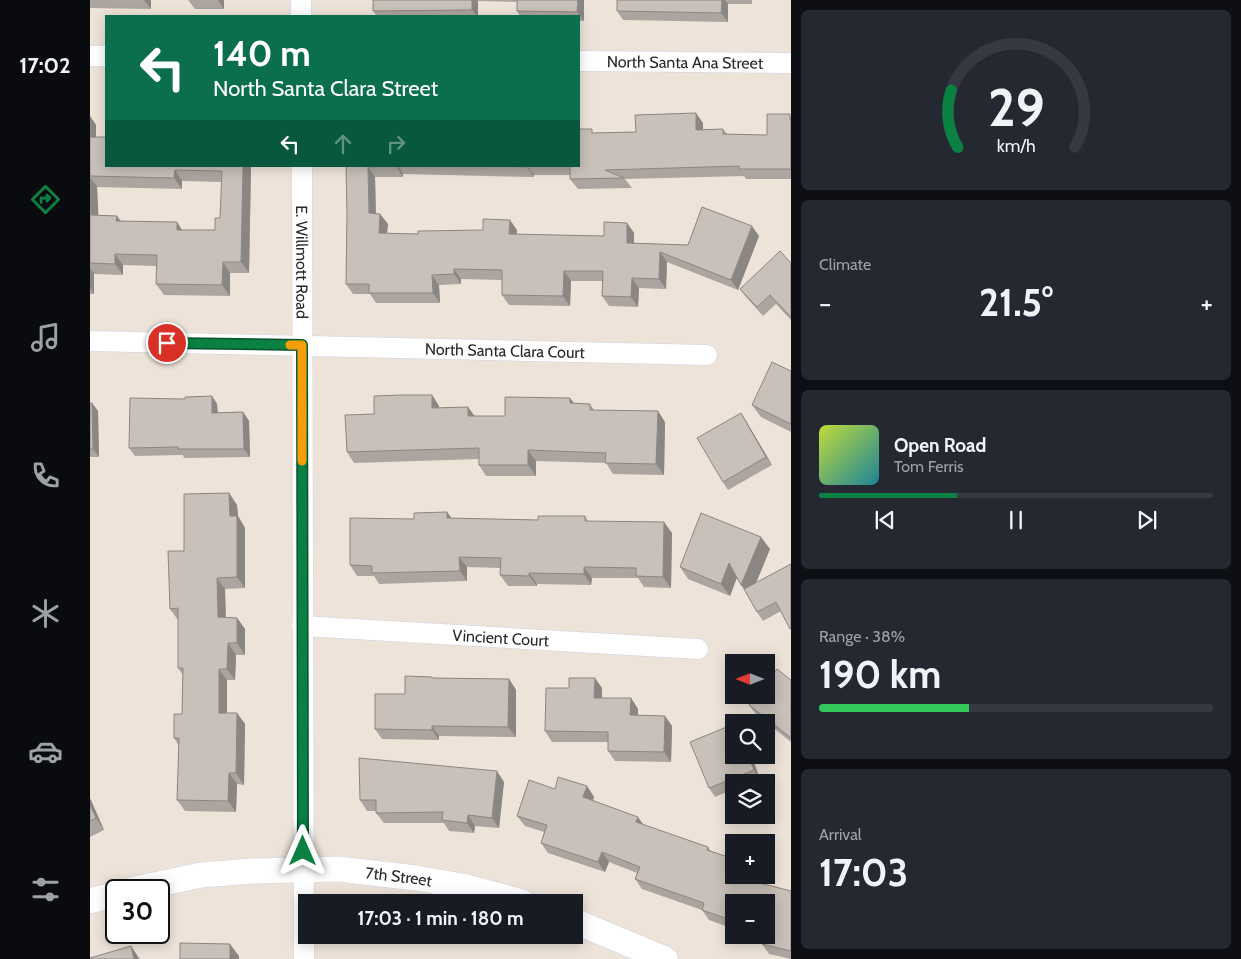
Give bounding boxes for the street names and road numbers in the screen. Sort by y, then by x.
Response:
street label: North Santa Ana Street [607,52,764,72]
street label: E. Willmott Road [293,205,312,319]
street label: North Santa Clara Court [425,339,586,362]
street label: Vincient Court [452,625,550,650]
street label: 7th Street [364,863,434,890]

